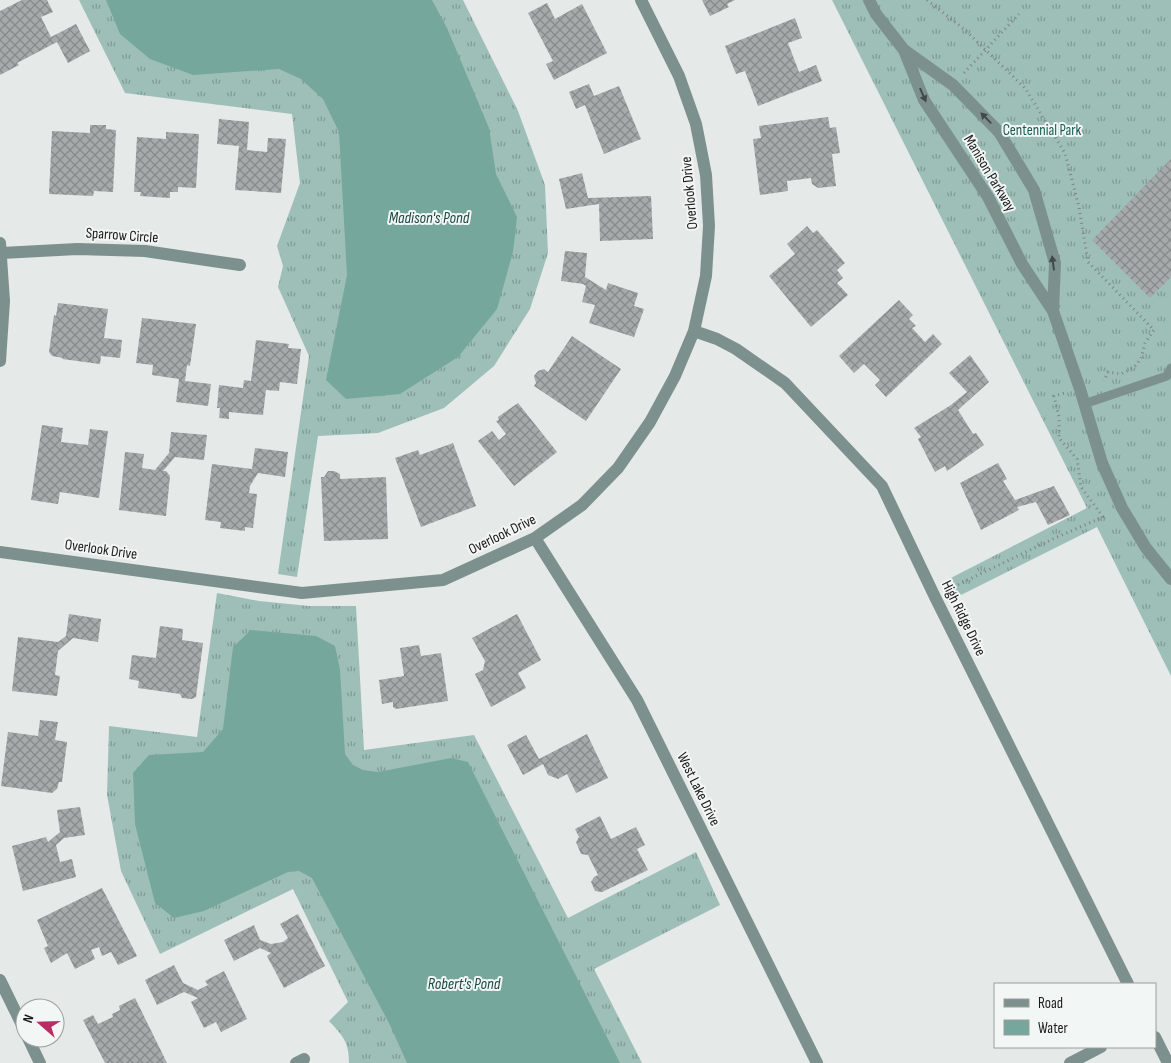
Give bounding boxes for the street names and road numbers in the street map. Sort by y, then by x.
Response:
street label: Manison Parkway [959,132,1020,215]
street label: Overlook Drive [677,156,702,230]
street label: Sparrow Circle [85,223,159,248]
street label: Overlook Drive [465,510,539,559]
street label: Overlook Drive [63,535,138,564]
street label: High Ridge Drive [937,577,990,659]
street label: West Lake Drive [673,749,724,829]

